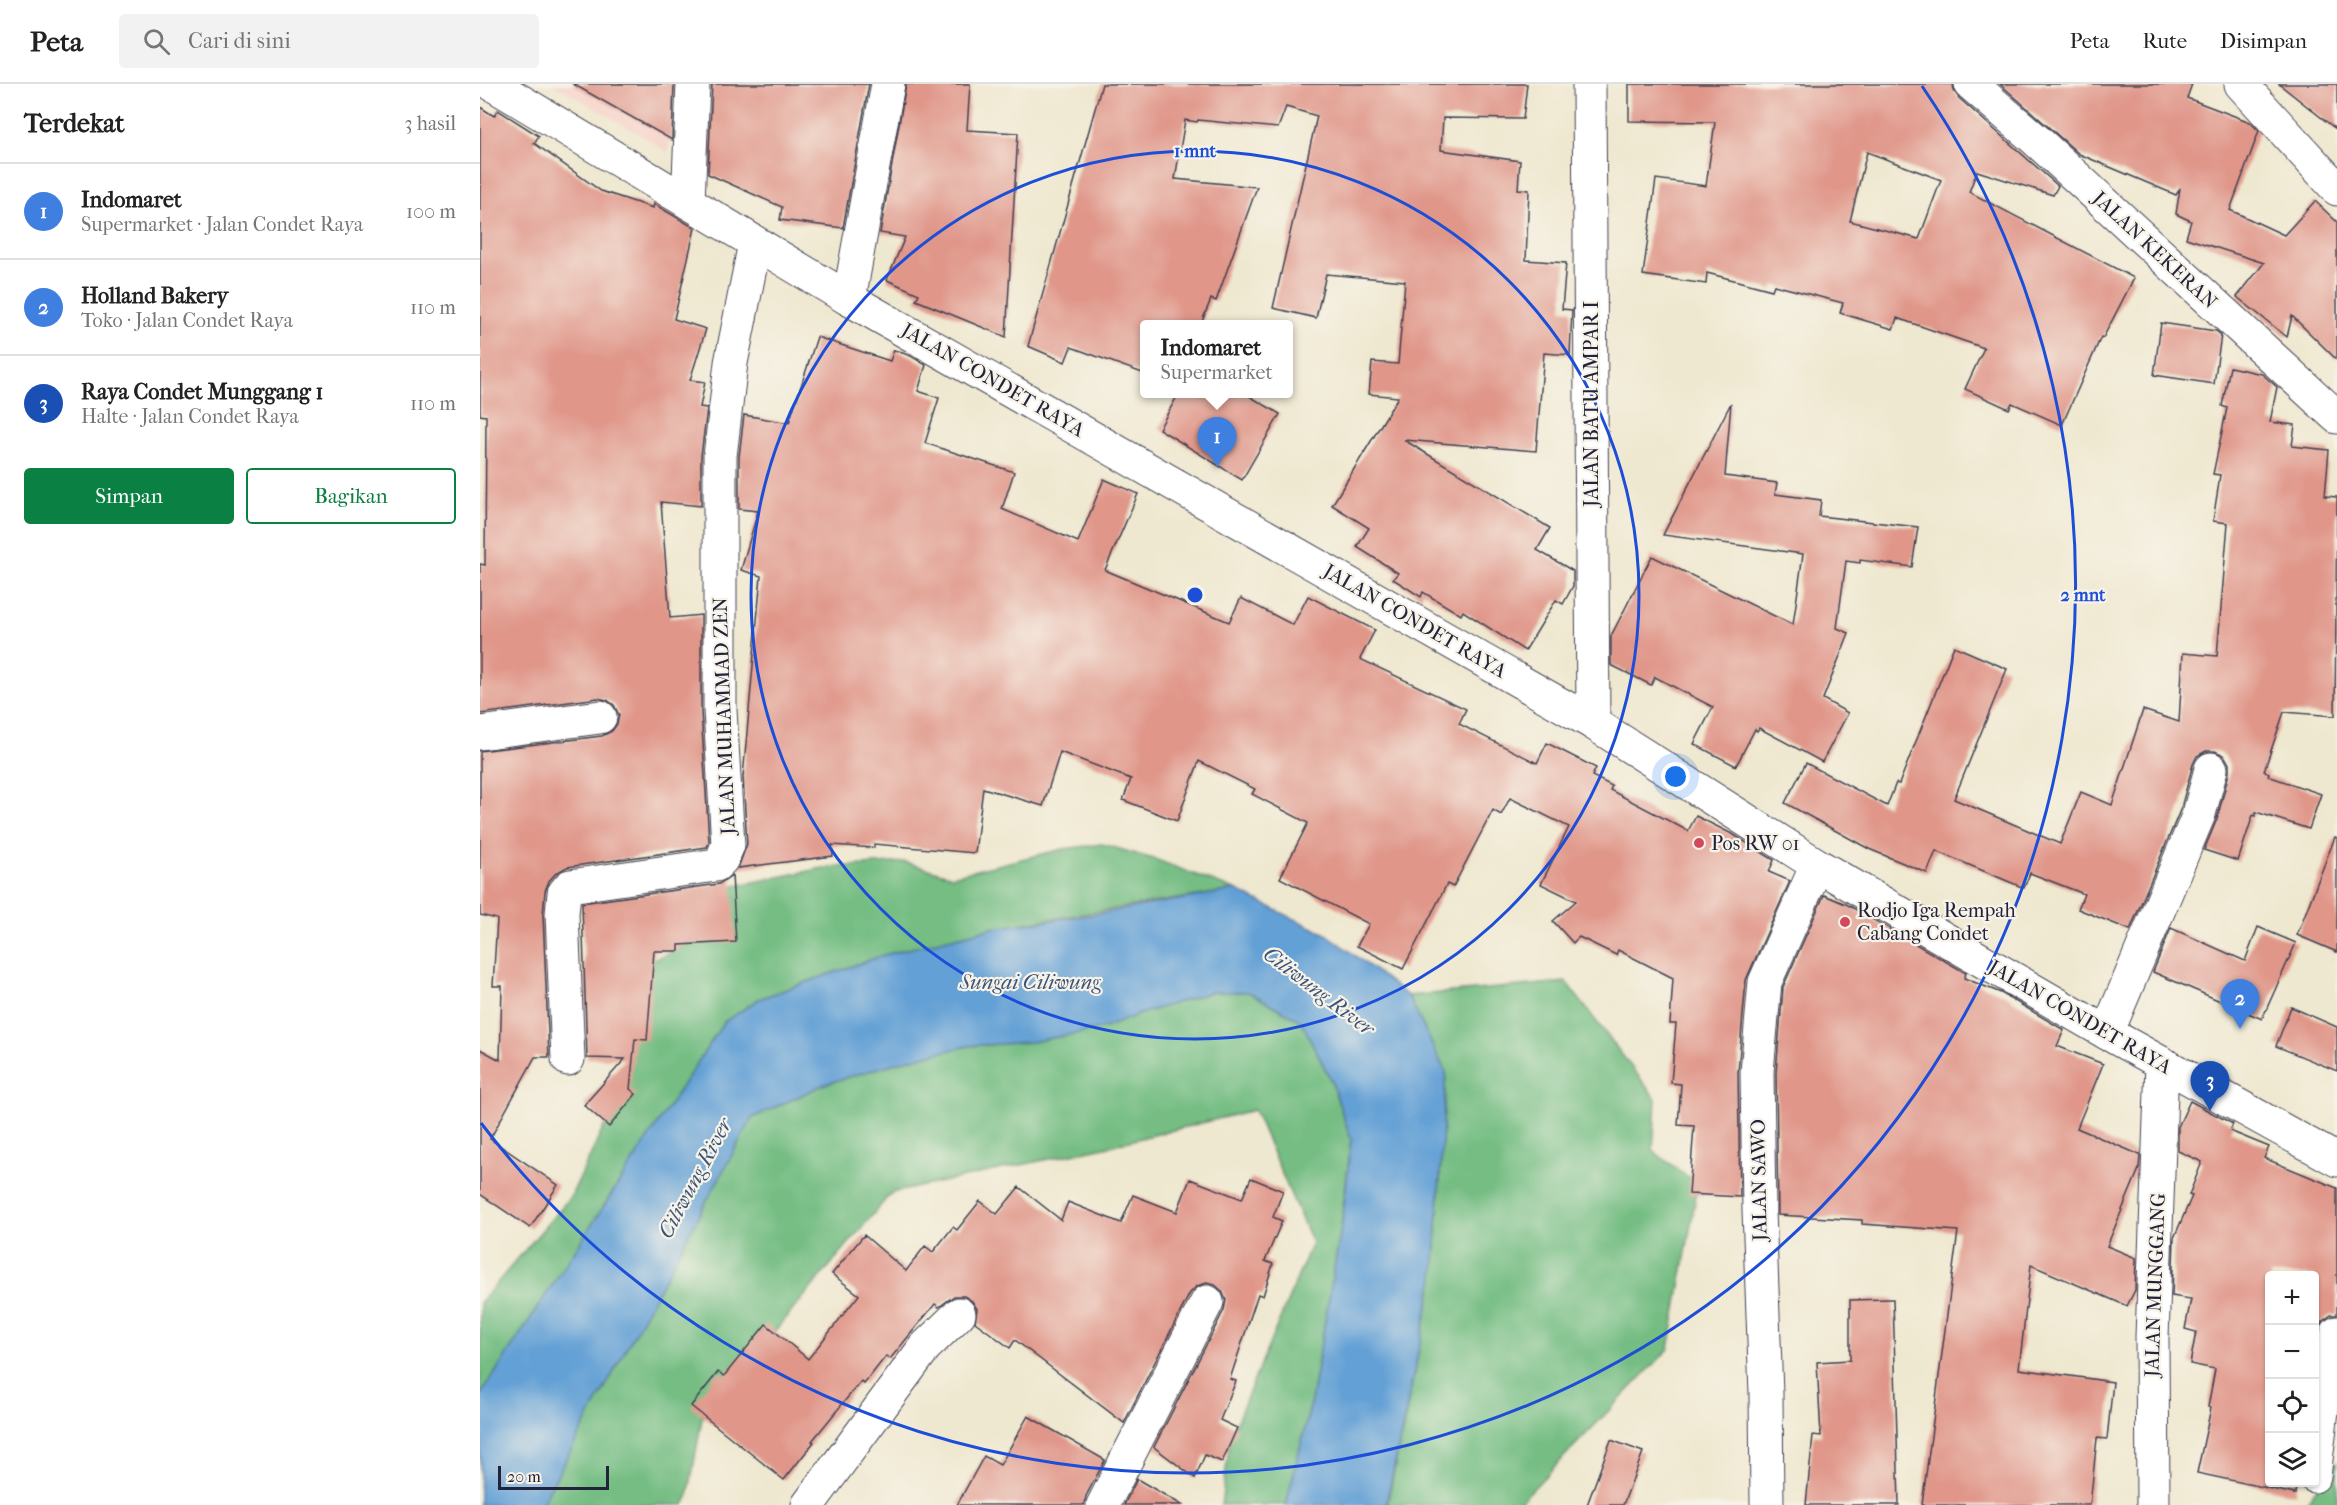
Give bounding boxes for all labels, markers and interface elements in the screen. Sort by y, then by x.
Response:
search box [119,14,539,68]
text: Peta [30,25,83,58]
icon: search [140,25,173,58]
text: Cari di sini [188,28,291,54]
text: Peta [2070,29,2109,53]
text: Rute [2142,29,2187,53]
text: Disimpan [2220,29,2307,53]
text: Terdekat [24,108,125,139]
text: 3 hasil [404,112,456,135]
text: 1 mnt [1174,141,1217,162]
street label: JALAN KEKERAN [2087,185,2222,313]
text: Indomaret [81,187,182,213]
text: 1 [40,200,47,223]
text: 100 m [406,200,456,223]
text: Supermarket · Jalan Condet Raya [81,213,363,236]
text: Holland Bakery [81,283,228,309]
text: 2 [38,296,49,319]
text: 110 m [410,296,456,319]
street label: JALAN BATU AMPAR I [1580,301,1603,509]
text: Toko · Jalan Condet Raya [81,309,293,332]
street label: JALAN CONDET RAYA [896,317,1089,442]
popup [1140,320,1293,398]
text: Indomaret [1160,335,1261,361]
text: Supermarket [1160,361,1273,384]
text: Raya Condet Munggang 1 [81,379,323,405]
text: 3 [39,392,48,415]
text: 110 m [410,392,456,415]
text: Halte · Jalan Condet Raya [81,405,299,428]
pin: 1 [1198,418,1236,467]
button: Simpan [24,468,234,524]
button: Bagikan [246,468,456,524]
street label: JALAN CONDET RAYA [1318,558,1511,683]
centre of rings [1185,585,1205,605]
text: 2 mnt [2061,585,2106,606]
street label: JALAN MUHAMMAD ZEN [708,597,740,837]
your location [1661,762,1690,791]
place label: Pos RW 01 [1711,832,1800,855]
marker: Pos RW 01 [1692,836,1706,850]
place label: Rodjo Iga Rempah Cabang Condet [1857,899,2017,945]
marker: Rodjo Iga Rempah Cabang Condet [1838,915,1852,929]
water label: Ciliwung River [1259,942,1380,1041]
street label: JALAN CONDET RAYA [1983,954,2176,1079]
water label: Sungai Ciliwung [959,970,1101,994]
pin: 2 [2220,980,2260,1029]
pin: 3 [2190,1062,2230,1111]
water label: Ciliwung River [653,1113,737,1242]
street label: JALAN SAWO [1746,1119,1772,1243]
street label: JALAN MUNGGANG [2140,1192,2170,1380]
map controls [2265,1271,2319,1487]
button: + [2265,1271,2319,1325]
button: − [2265,1325,2319,1379]
button: locate [2265,1379,2319,1433]
button: layers [2265,1433,2319,1487]
scale bar [498,1463,609,1490]
text: 20 m [507,1467,541,1486]

